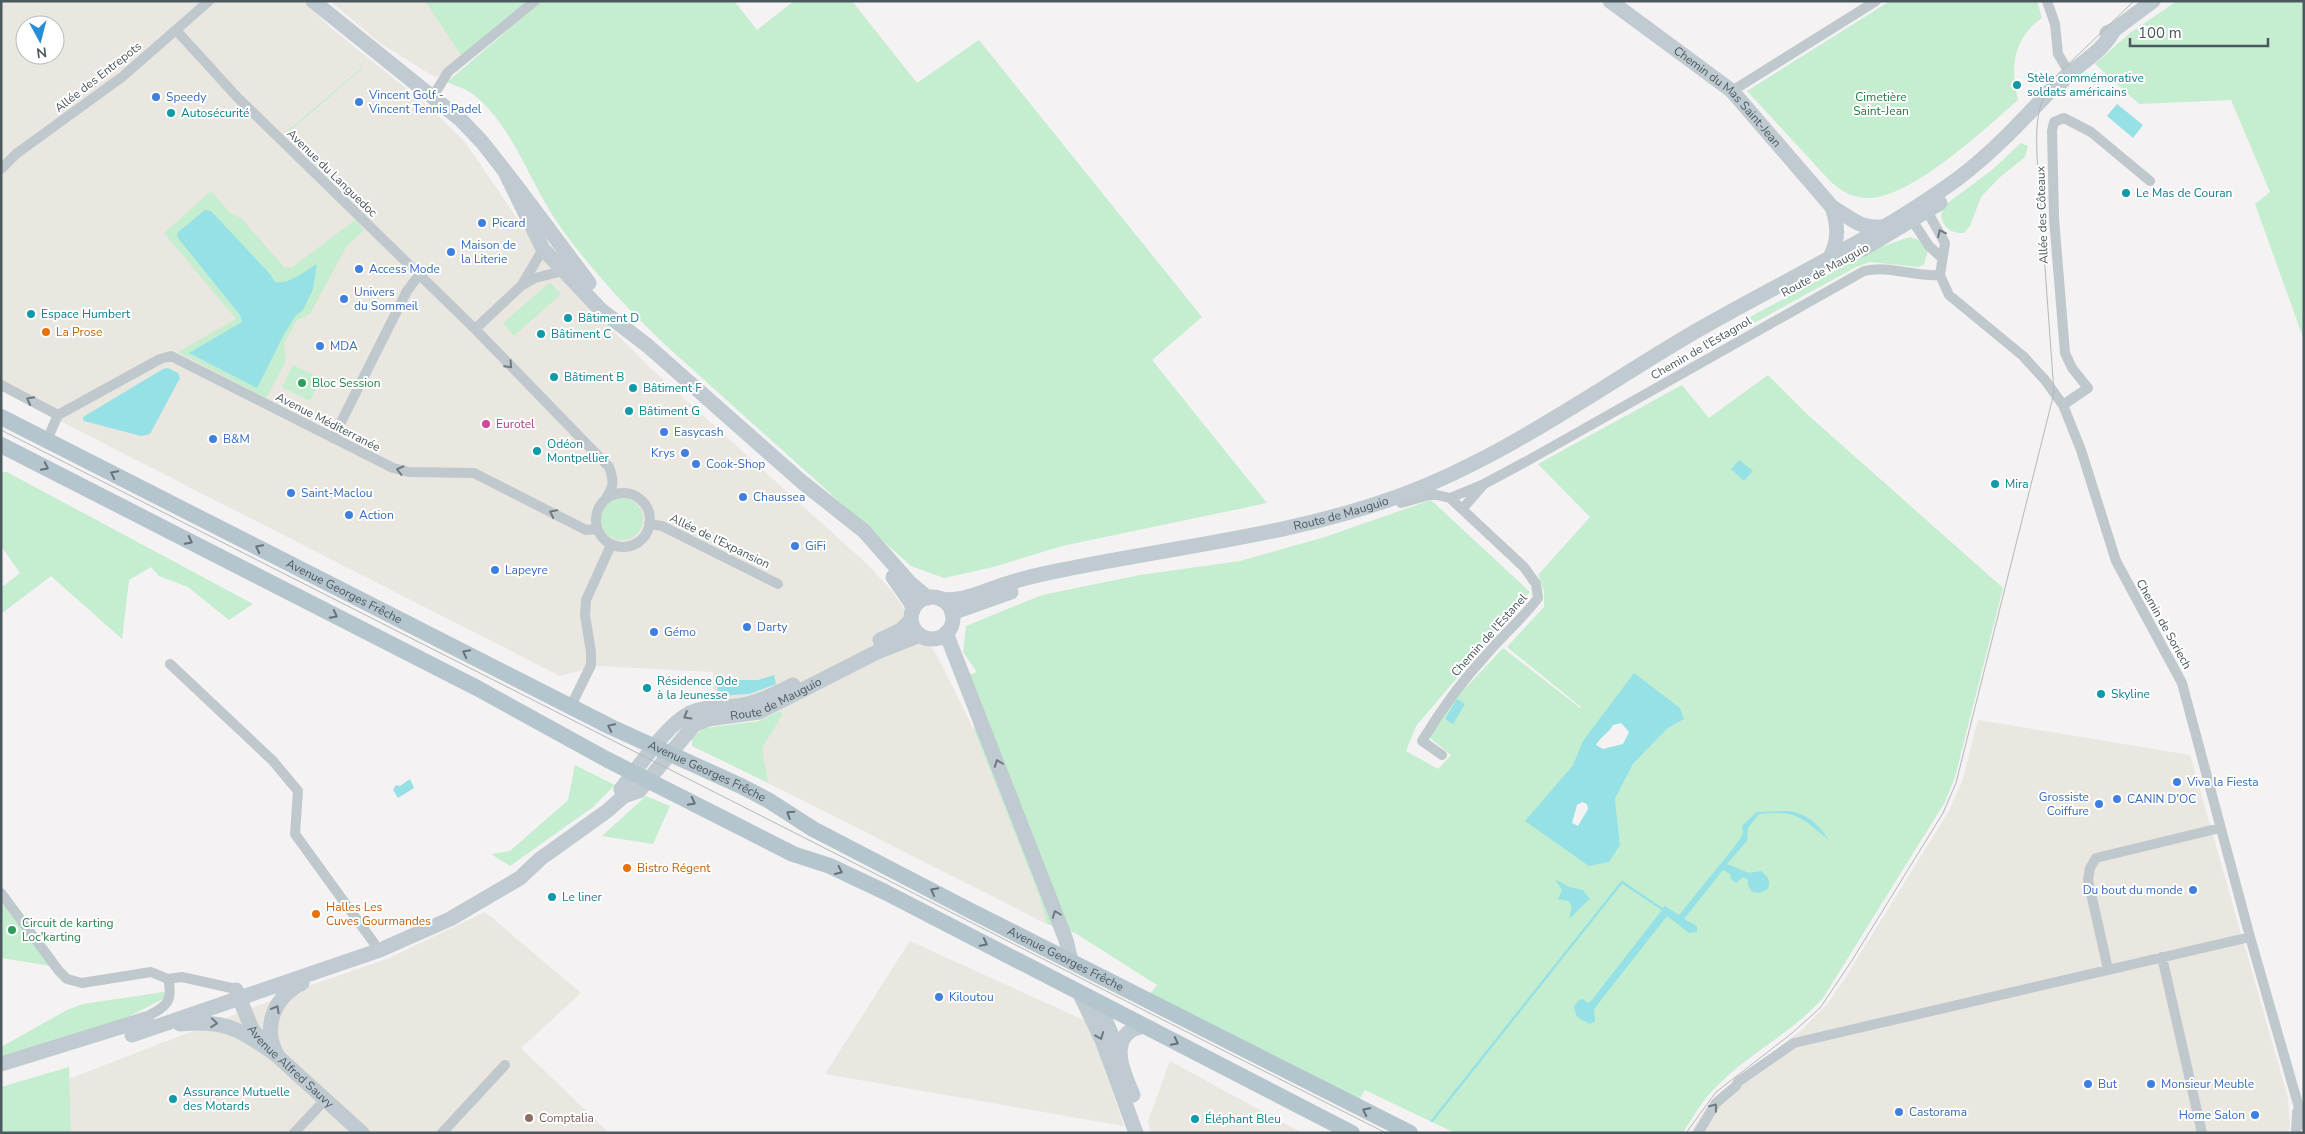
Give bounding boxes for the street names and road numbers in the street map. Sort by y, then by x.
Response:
street label: Allée des Entrepots [51,38,145,116]
street label: Chemin du Mas Saint-Jean [1670,43,1785,150]
street label: Avenue du Languedoc [283,126,381,221]
street label: Allée des Côteaux [2032,165,2052,264]
street label: Route de Mauguio [1778,239,1872,301]
street label: Chemin de l'Estagnol [1648,312,1755,383]
street label: Avenue Méditerranée [273,389,383,455]
street label: Route de Mauguio [1292,492,1391,534]
street label: Allée de l'Expansion [667,510,773,572]
street label: Avenue Georges Frêche [283,555,405,628]
street label: Chemin de Soriech [2133,576,2195,672]
street label: Chemin de l'Estanel [1447,590,1531,680]
street label: Route de Mauguio [729,673,824,724]
street label: Avenue Georges Frêche [646,737,769,806]
street label: Avenue Georges Frêche [1005,923,1126,995]
street label: Avenue Alfred Sauvy [244,1022,338,1112]

